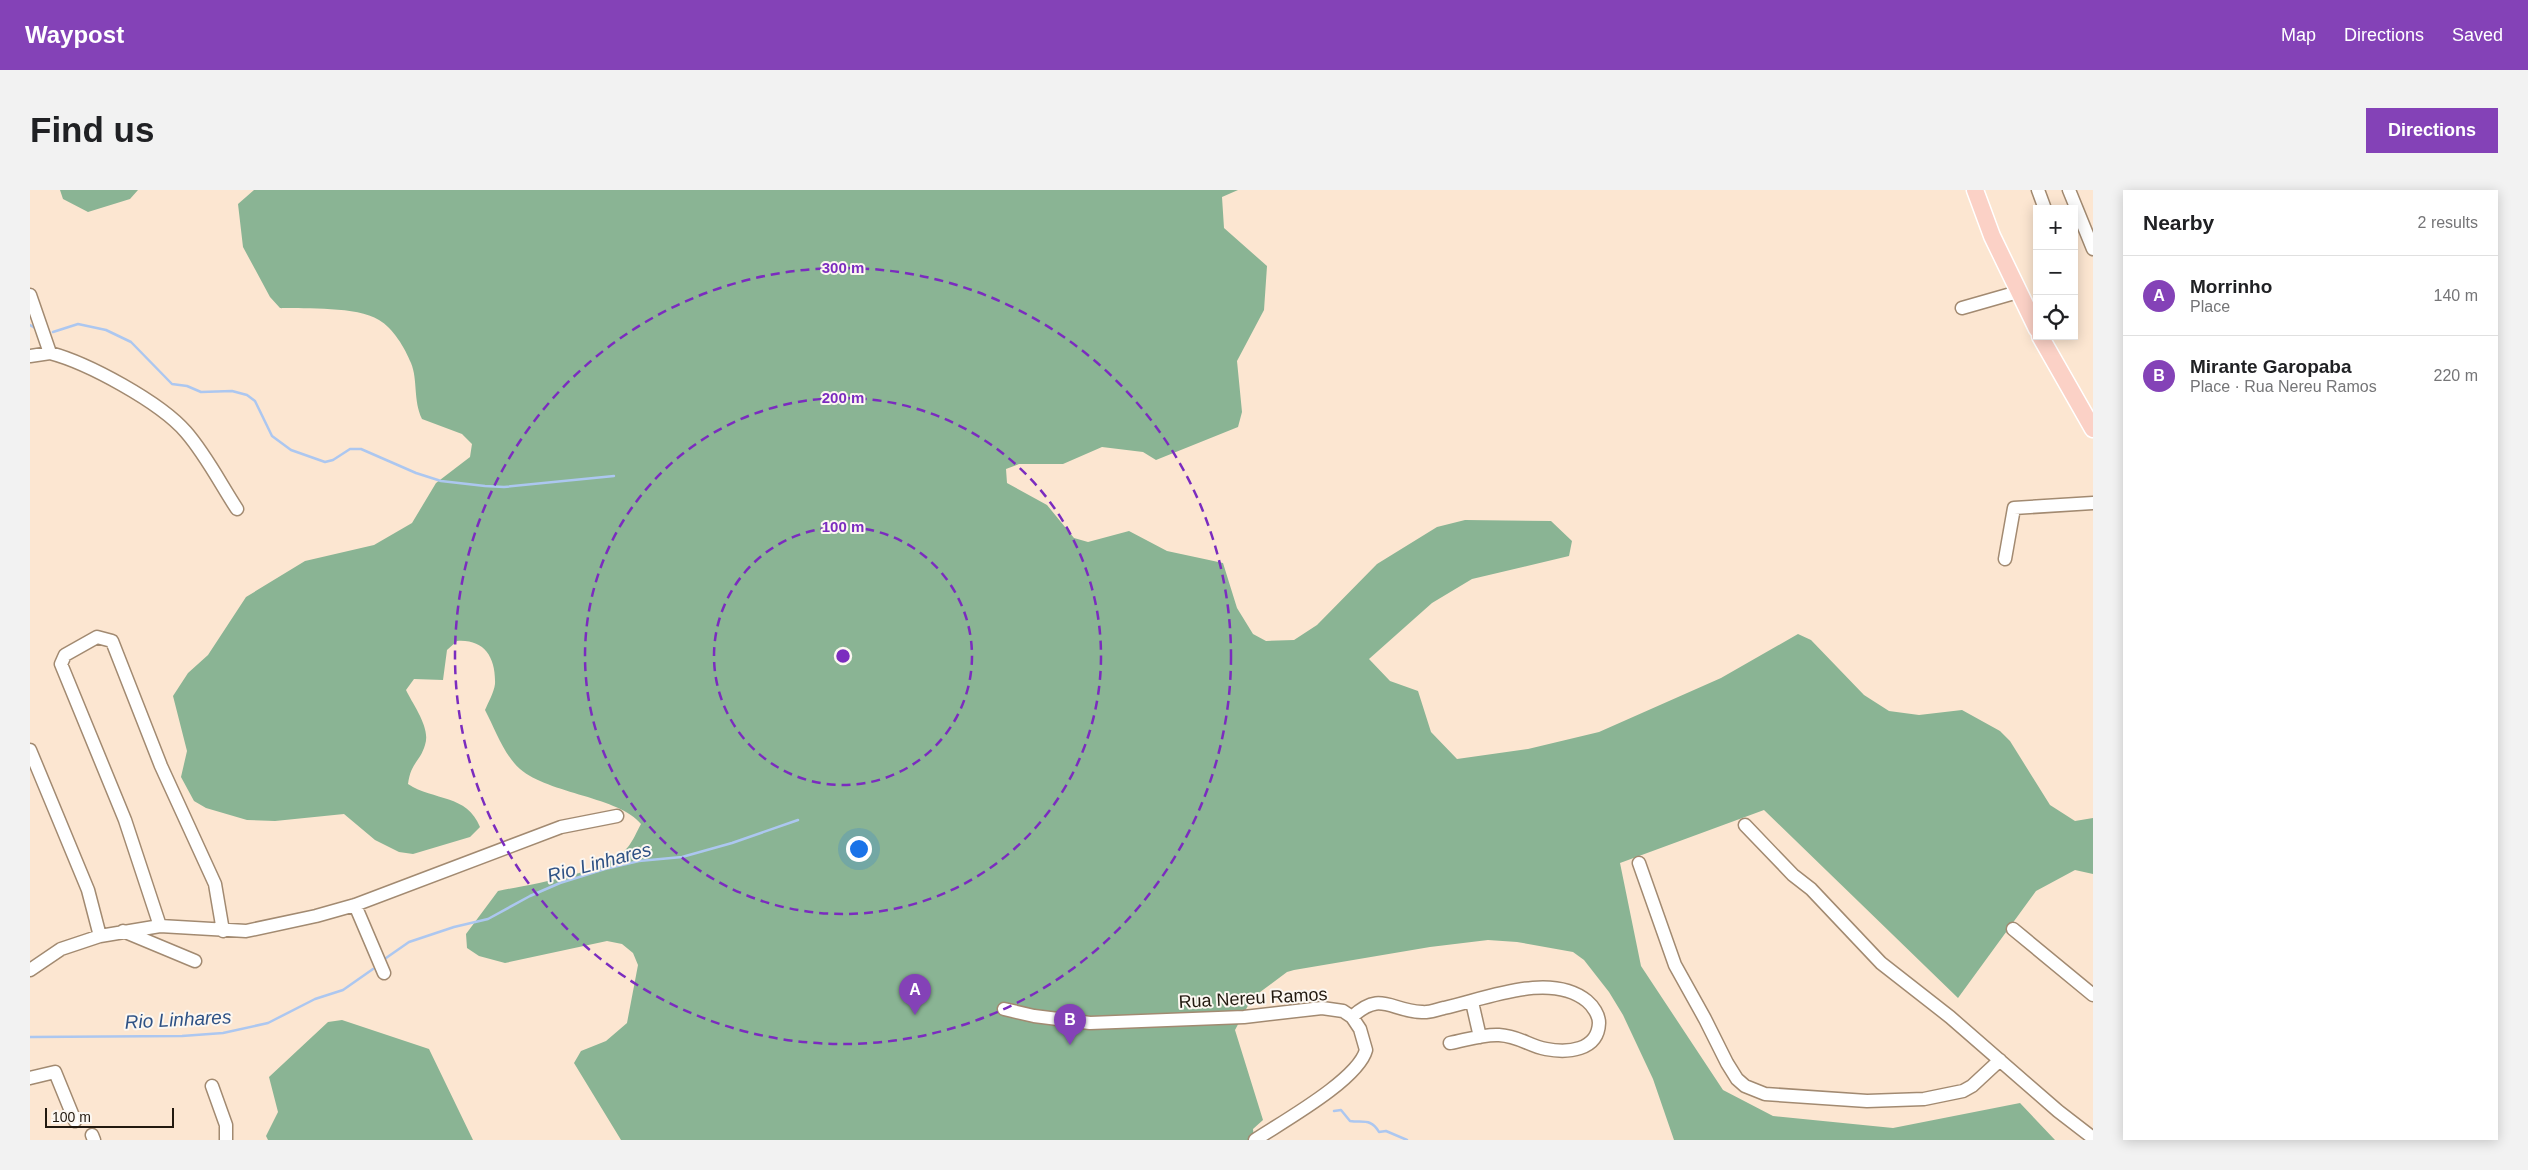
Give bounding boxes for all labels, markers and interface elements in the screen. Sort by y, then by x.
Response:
text: Waypost [25,21,124,48]
text: Map [2281,25,2316,45]
text: Directions [2344,25,2424,45]
text: Saved [2452,25,2503,45]
button: Directions [2366,108,2498,153]
text: Find us [30,110,154,149]
map controls [2033,205,2078,340]
button: + [2033,205,2078,250]
text: Nearby [2143,211,2214,234]
text: 2 results [2418,214,2478,231]
button: − [2033,250,2078,295]
text: 300 m [822,259,864,276]
text: Morrinho [2190,276,2272,297]
text: A [2153,287,2165,304]
text: 140 m [2434,287,2478,304]
button: locate [2033,295,2078,340]
text: Place [2190,298,2230,315]
text: Mirante Garopaba [2190,356,2352,377]
text: B [2153,367,2165,384]
text: 220 m [2434,367,2478,384]
text: Place · Rua Nereu Ramos [2190,378,2377,395]
text: 200 m [822,389,864,406]
text: 100 m [822,518,864,535]
centre of rings [834,647,852,665]
your location [846,836,872,862]
water label: Rio Linhares [545,838,654,886]
pin: A [899,974,931,1015]
street label: Rua Nereu Ramos [1178,984,1328,1012]
pin: B [1054,1004,1086,1045]
water label: Rio Linhares [124,1006,232,1033]
scale bar [45,1105,174,1128]
text: 100 m [52,1109,91,1125]

